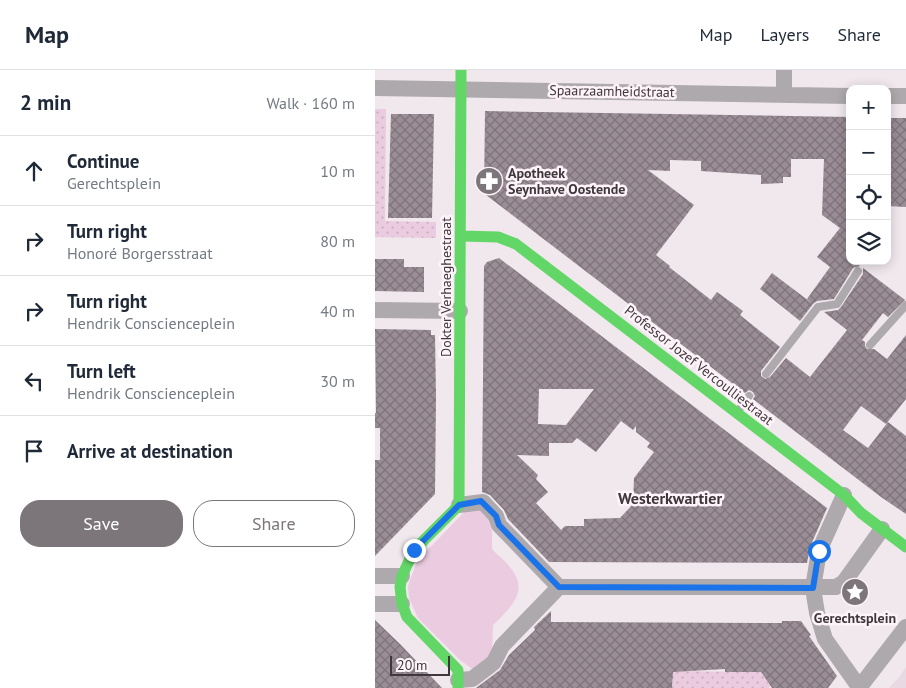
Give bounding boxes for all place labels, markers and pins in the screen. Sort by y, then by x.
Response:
place label: Apotheek Seynhave Oostende [508,164,625,198]
pharmacy icon: Apotheek Seynhave Oostende [474,166,504,196]
place icon: Gerechtsplein [840,577,870,607]
place label: Gerechtsplein [814,609,896,627]

